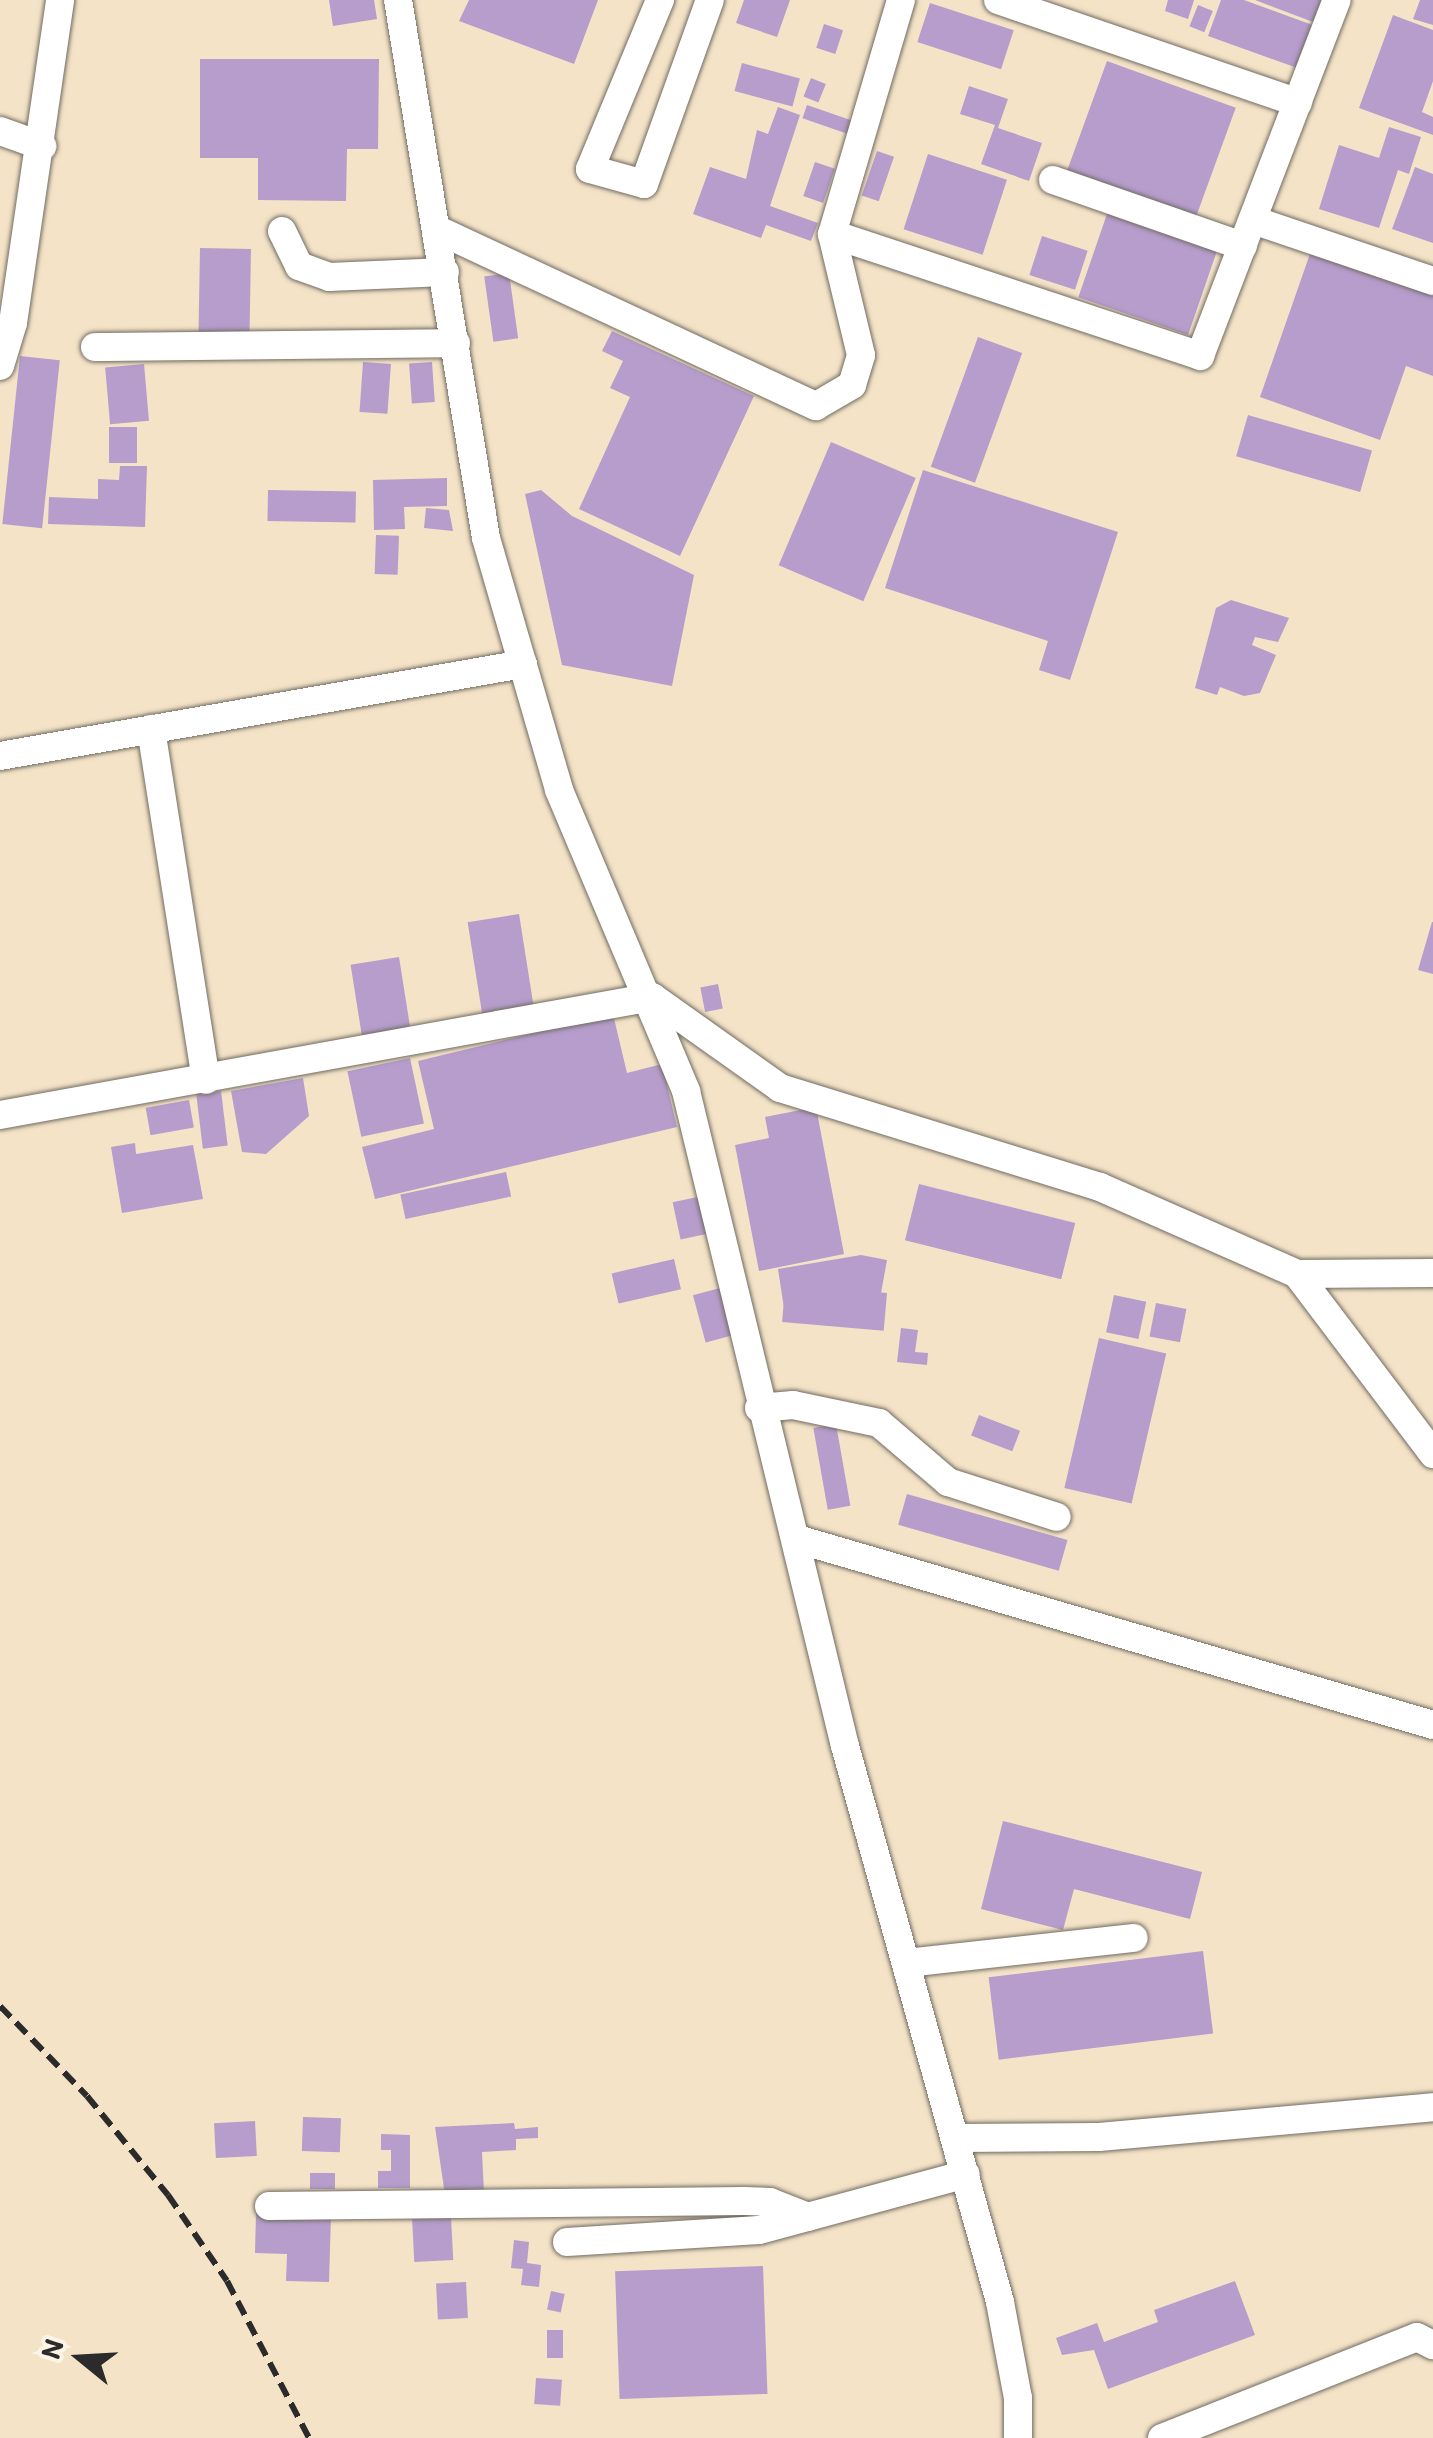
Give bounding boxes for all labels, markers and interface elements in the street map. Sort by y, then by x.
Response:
north arrow [30,2308,130,2408]
text: N [32,2334,71,2363]

